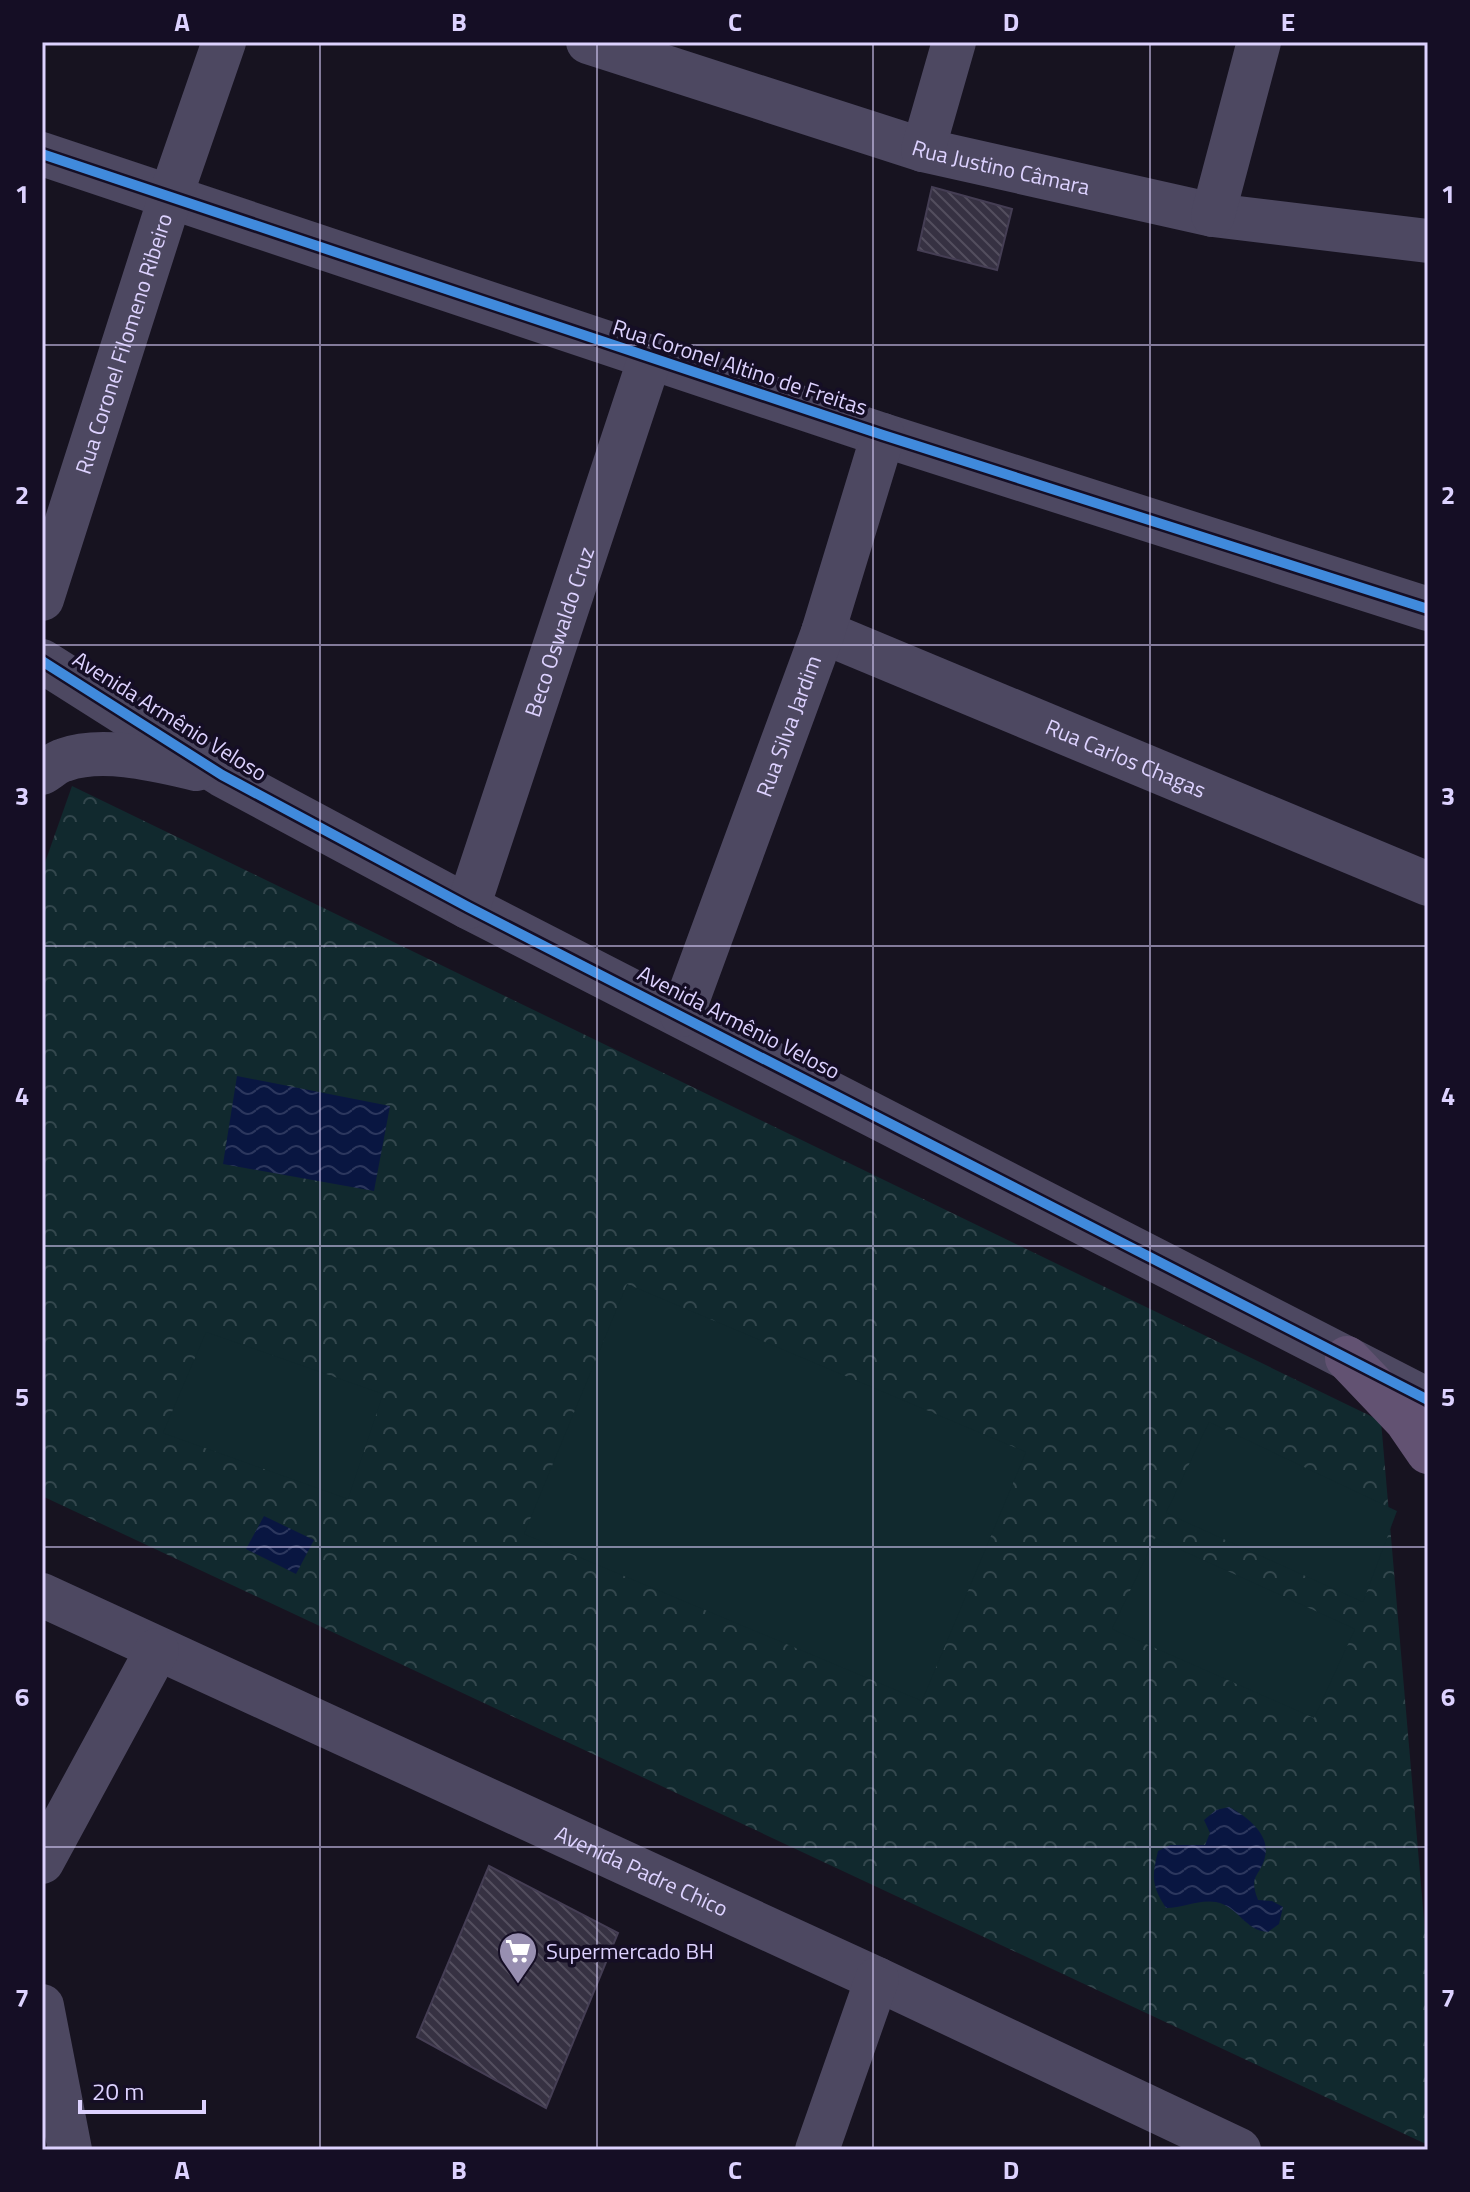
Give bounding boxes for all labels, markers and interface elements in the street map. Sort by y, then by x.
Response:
text: A [174,2,190,41]
text: B [451,2,467,41]
text: C [728,2,742,41]
text: D [1003,2,1019,41]
text: E [1281,2,1295,41]
street label: Rua Justino Câmara [908,131,1093,204]
text: 1 [15,174,29,213]
text: 1 [1441,174,1455,213]
street label: Rua Coronel Filomeno Ribeiro [66,209,181,479]
street label: Rua Coronel Altino de Freitas [608,310,872,424]
text: 2 [15,475,29,514]
text: 2 [1441,475,1455,514]
street label: Beco Oswaldo Cruz [515,542,603,721]
street label: Avenida Armênio Veloso [66,642,274,790]
street label: Rua Silva Jardim [747,650,830,802]
street label: Rua Carlos Chagas [1040,710,1211,807]
text: 3 [15,776,29,815]
text: 3 [1441,776,1455,815]
street label: Avenida Armênio Veloso [632,956,846,1088]
text: 4 [15,1076,29,1115]
text: 4 [1441,1076,1455,1115]
text: 5 [15,1377,29,1416]
text: 5 [1441,1377,1455,1416]
text: 6 [15,1677,29,1716]
text: 6 [1441,1677,1455,1716]
street label: Avenida Padre Chico [550,1816,734,1925]
supermarket icon: Supermercado BH [497,1930,539,1985]
place label: Supermercado BH [546,1934,714,1968]
text: 7 [15,1978,29,2017]
text: 7 [1441,1978,1455,2017]
scale bar [80,2064,204,2114]
text: 20 m [92,2073,144,2109]
text: A [174,2150,190,2189]
text: B [451,2150,467,2189]
text: C [728,2150,742,2189]
text: D [1003,2150,1019,2189]
text: E [1281,2150,1295,2189]

